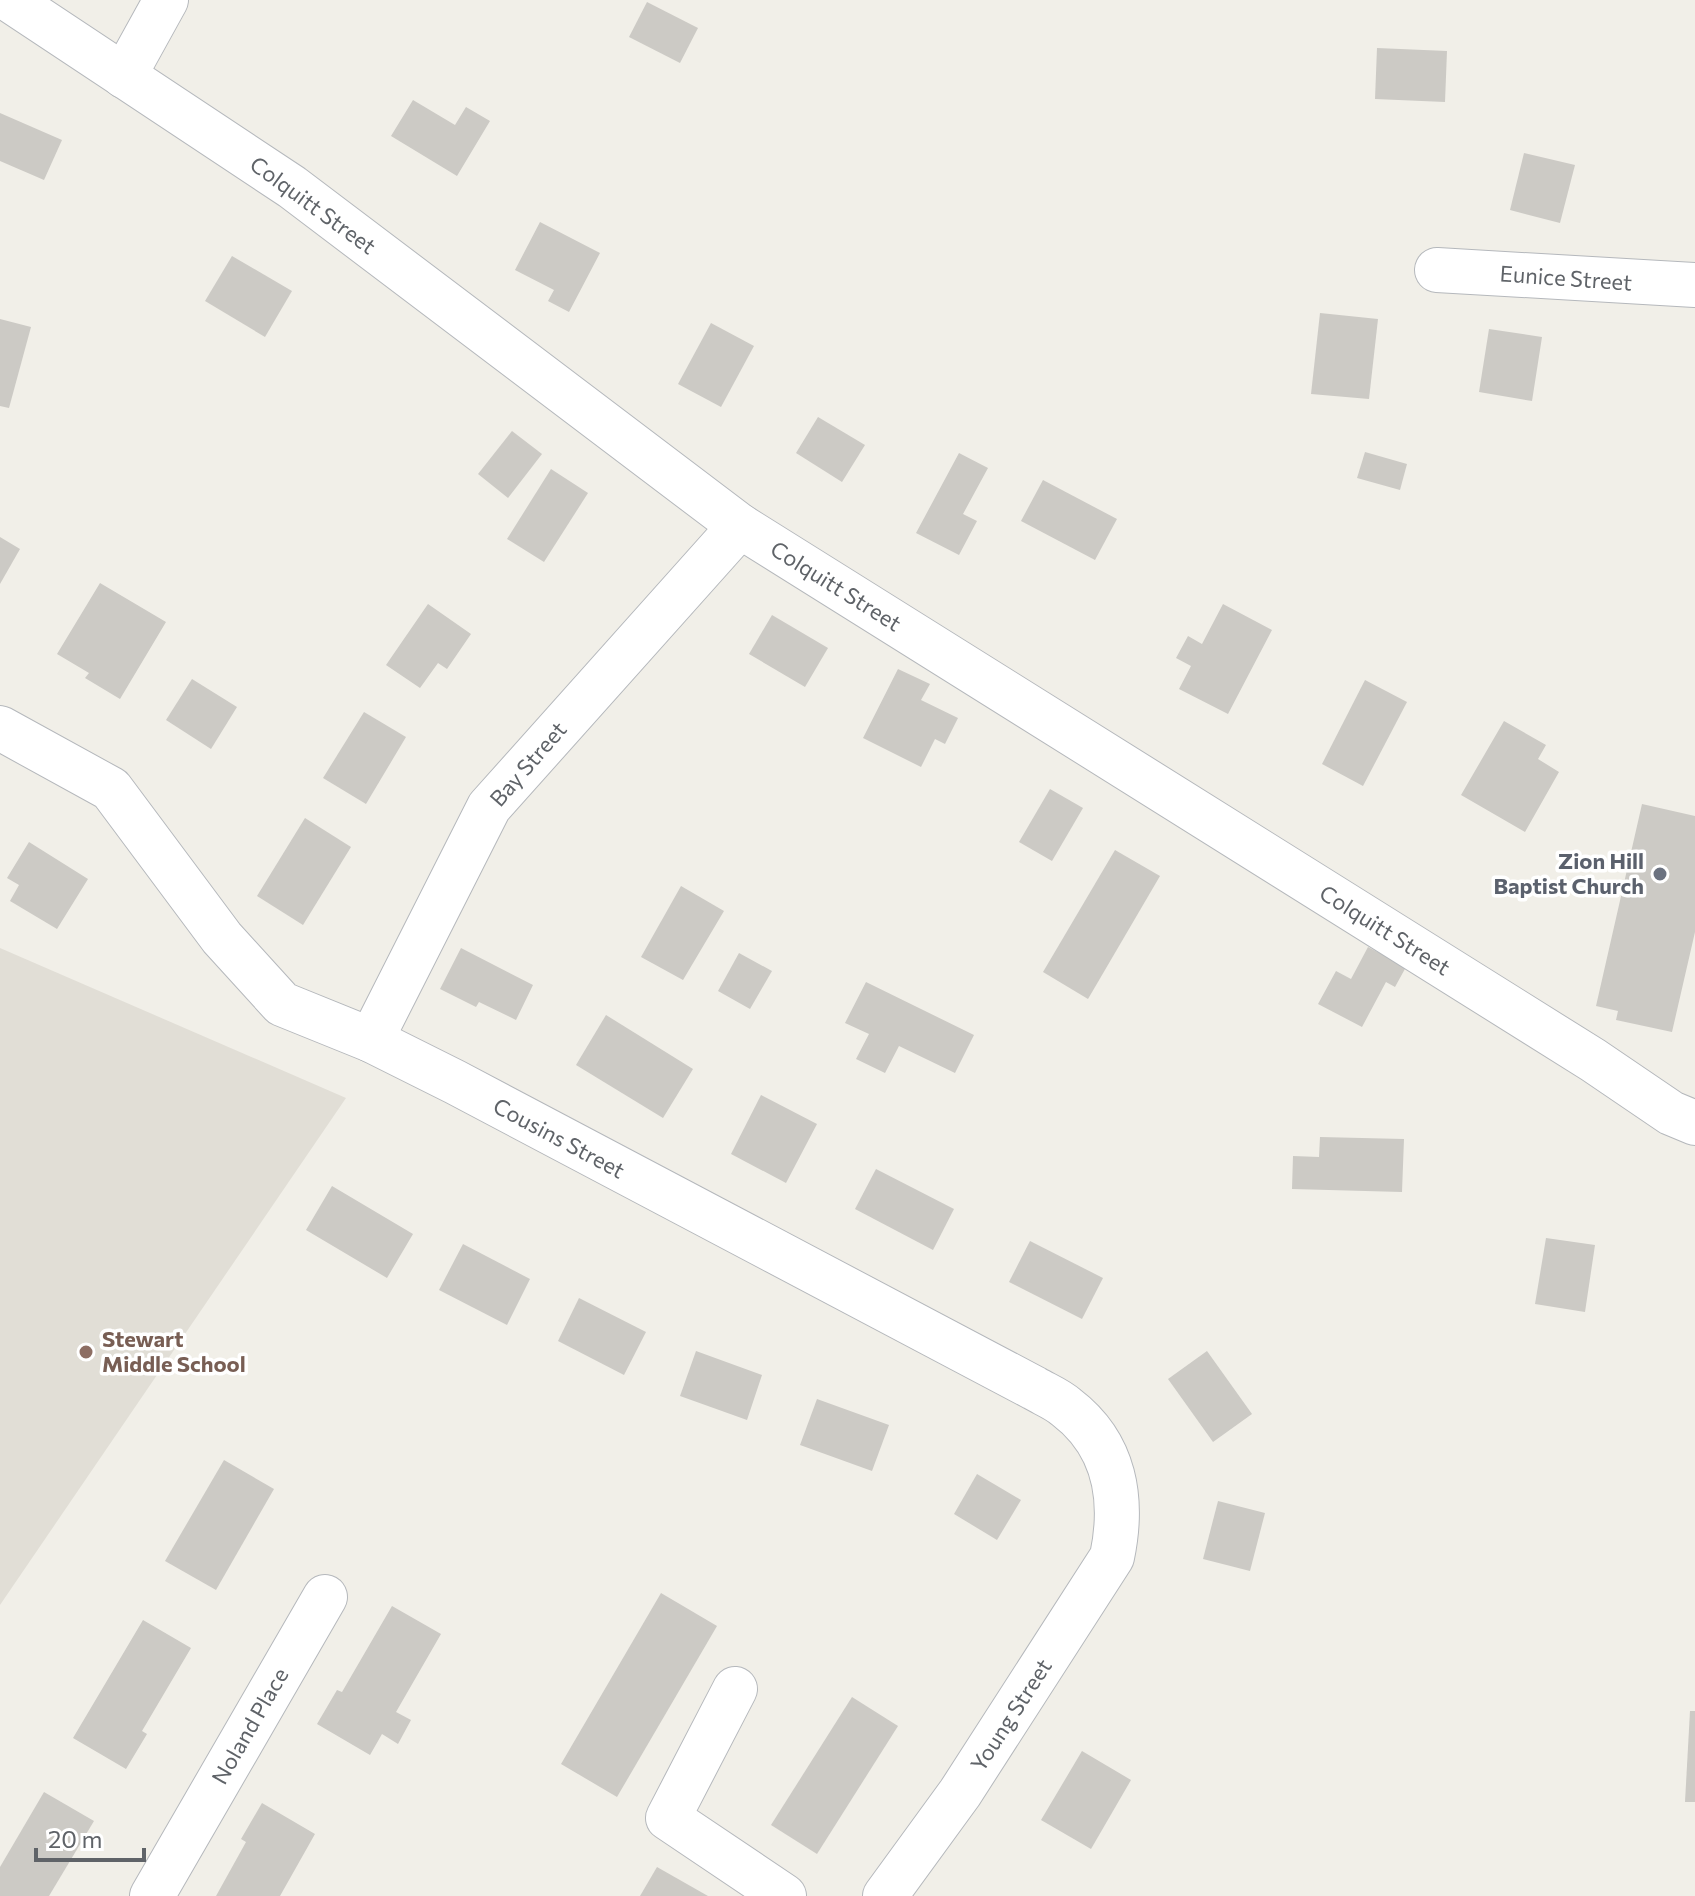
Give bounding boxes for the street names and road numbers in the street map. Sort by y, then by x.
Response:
street label: Colquitt Street [245,150,382,259]
street label: Eunice Street [1499,259,1633,296]
street label: Colquitt Street [766,535,907,637]
street label: Bay Street [484,716,572,811]
street label: Colquitt Street [1315,879,1456,981]
street label: Cousins Street [489,1092,630,1184]
street label: Young Street [964,1653,1057,1776]
street label: Noland Place [205,1663,294,1789]

